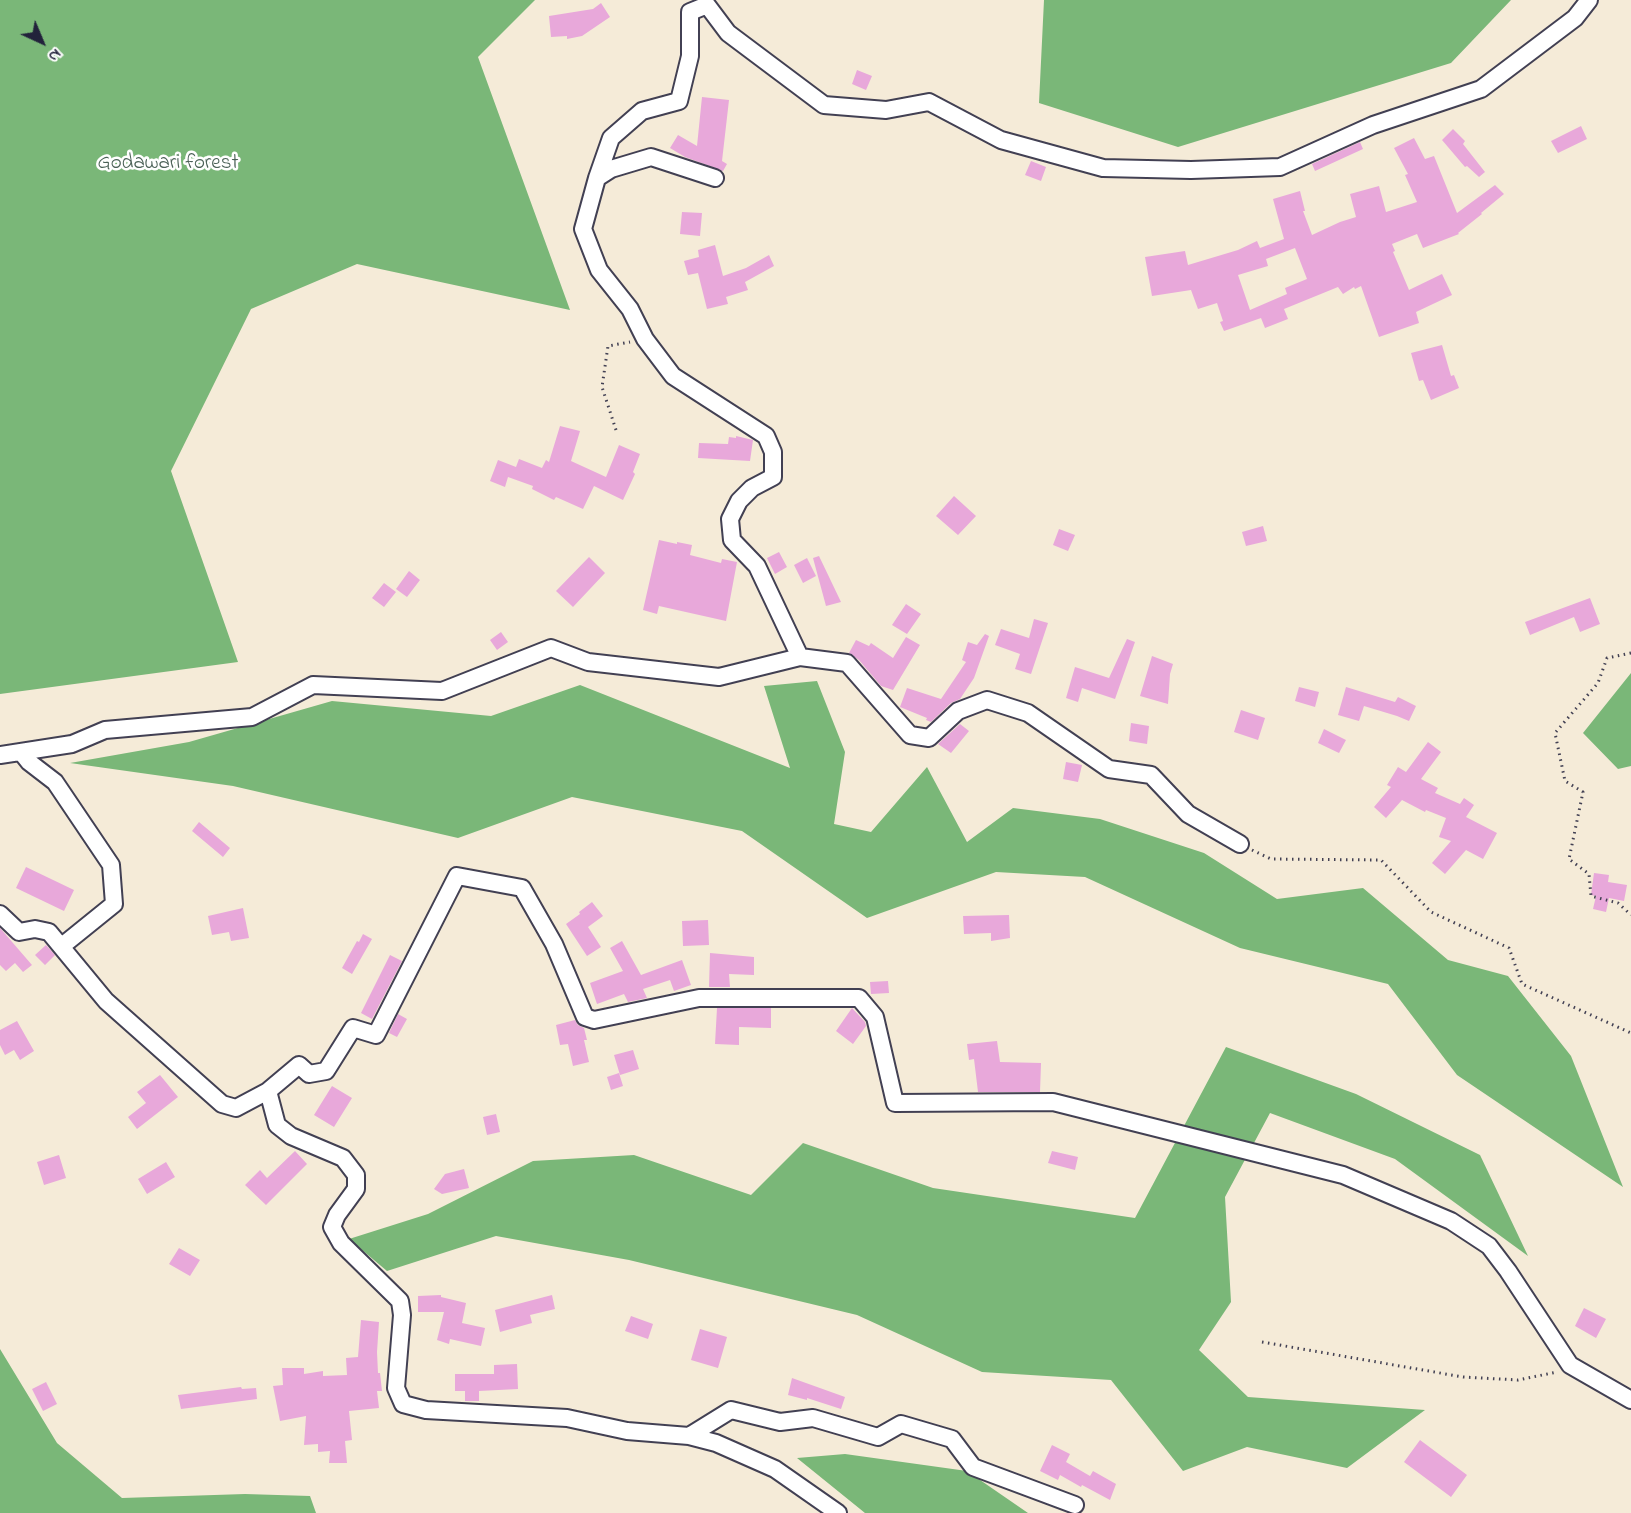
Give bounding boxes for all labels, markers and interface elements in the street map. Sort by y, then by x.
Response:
north arrow [12,12,72,72]
text: N [42,43,67,67]
park label: Godawari forest [98,152,238,178]

